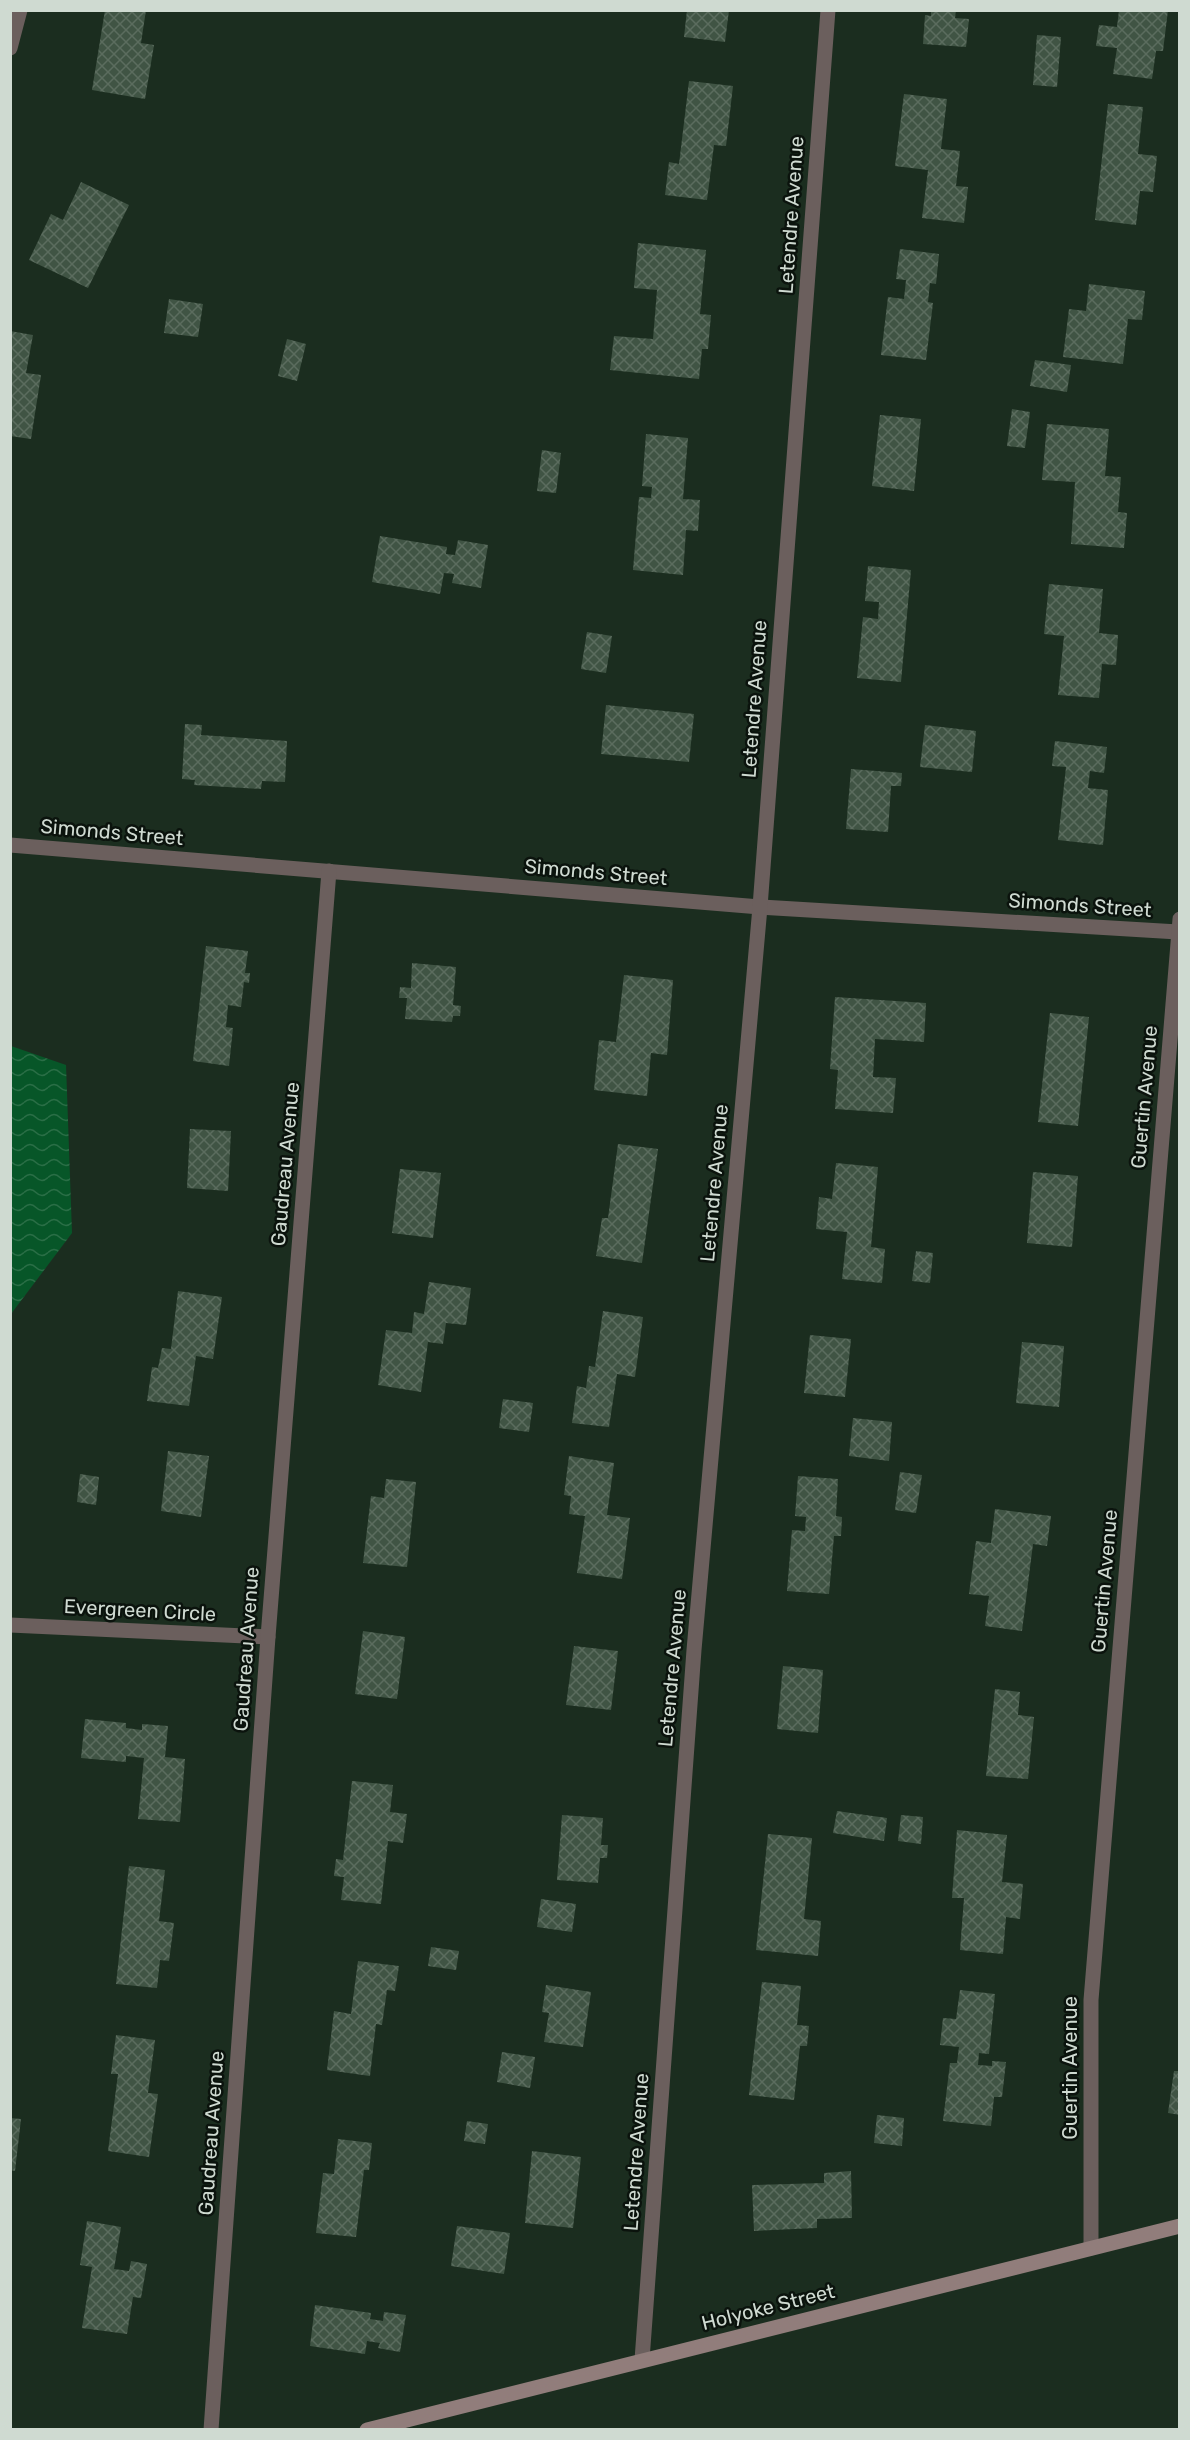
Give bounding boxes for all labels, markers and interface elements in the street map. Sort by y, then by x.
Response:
street label: Letendre Avenue [774,135,808,295]
street label: Letendre Avenue [737,619,771,779]
street label: Simonds Street [39,814,185,850]
street label: Simonds Street [523,854,669,890]
street label: Simonds Street [1008,888,1153,922]
street label: Guertin Avenue [1126,1024,1162,1170]
street label: Gaudreau Avenue [266,1081,304,1247]
street label: Letendre Avenue [695,1103,733,1263]
street label: Guertin Avenue [1086,1508,1122,1654]
street label: Gaudreau Avenue [228,1566,264,1732]
street label: Letendre Avenue [653,1588,691,1748]
street label: Evergreen Circle [63,1594,217,1626]
street label: Guertin Avenue [1058,1996,1082,2140]
street label: Gaudreau Avenue [193,2050,229,2216]
street label: Letendre Avenue [619,2072,653,2232]
street label: Holyoke Street [699,2279,837,2335]

